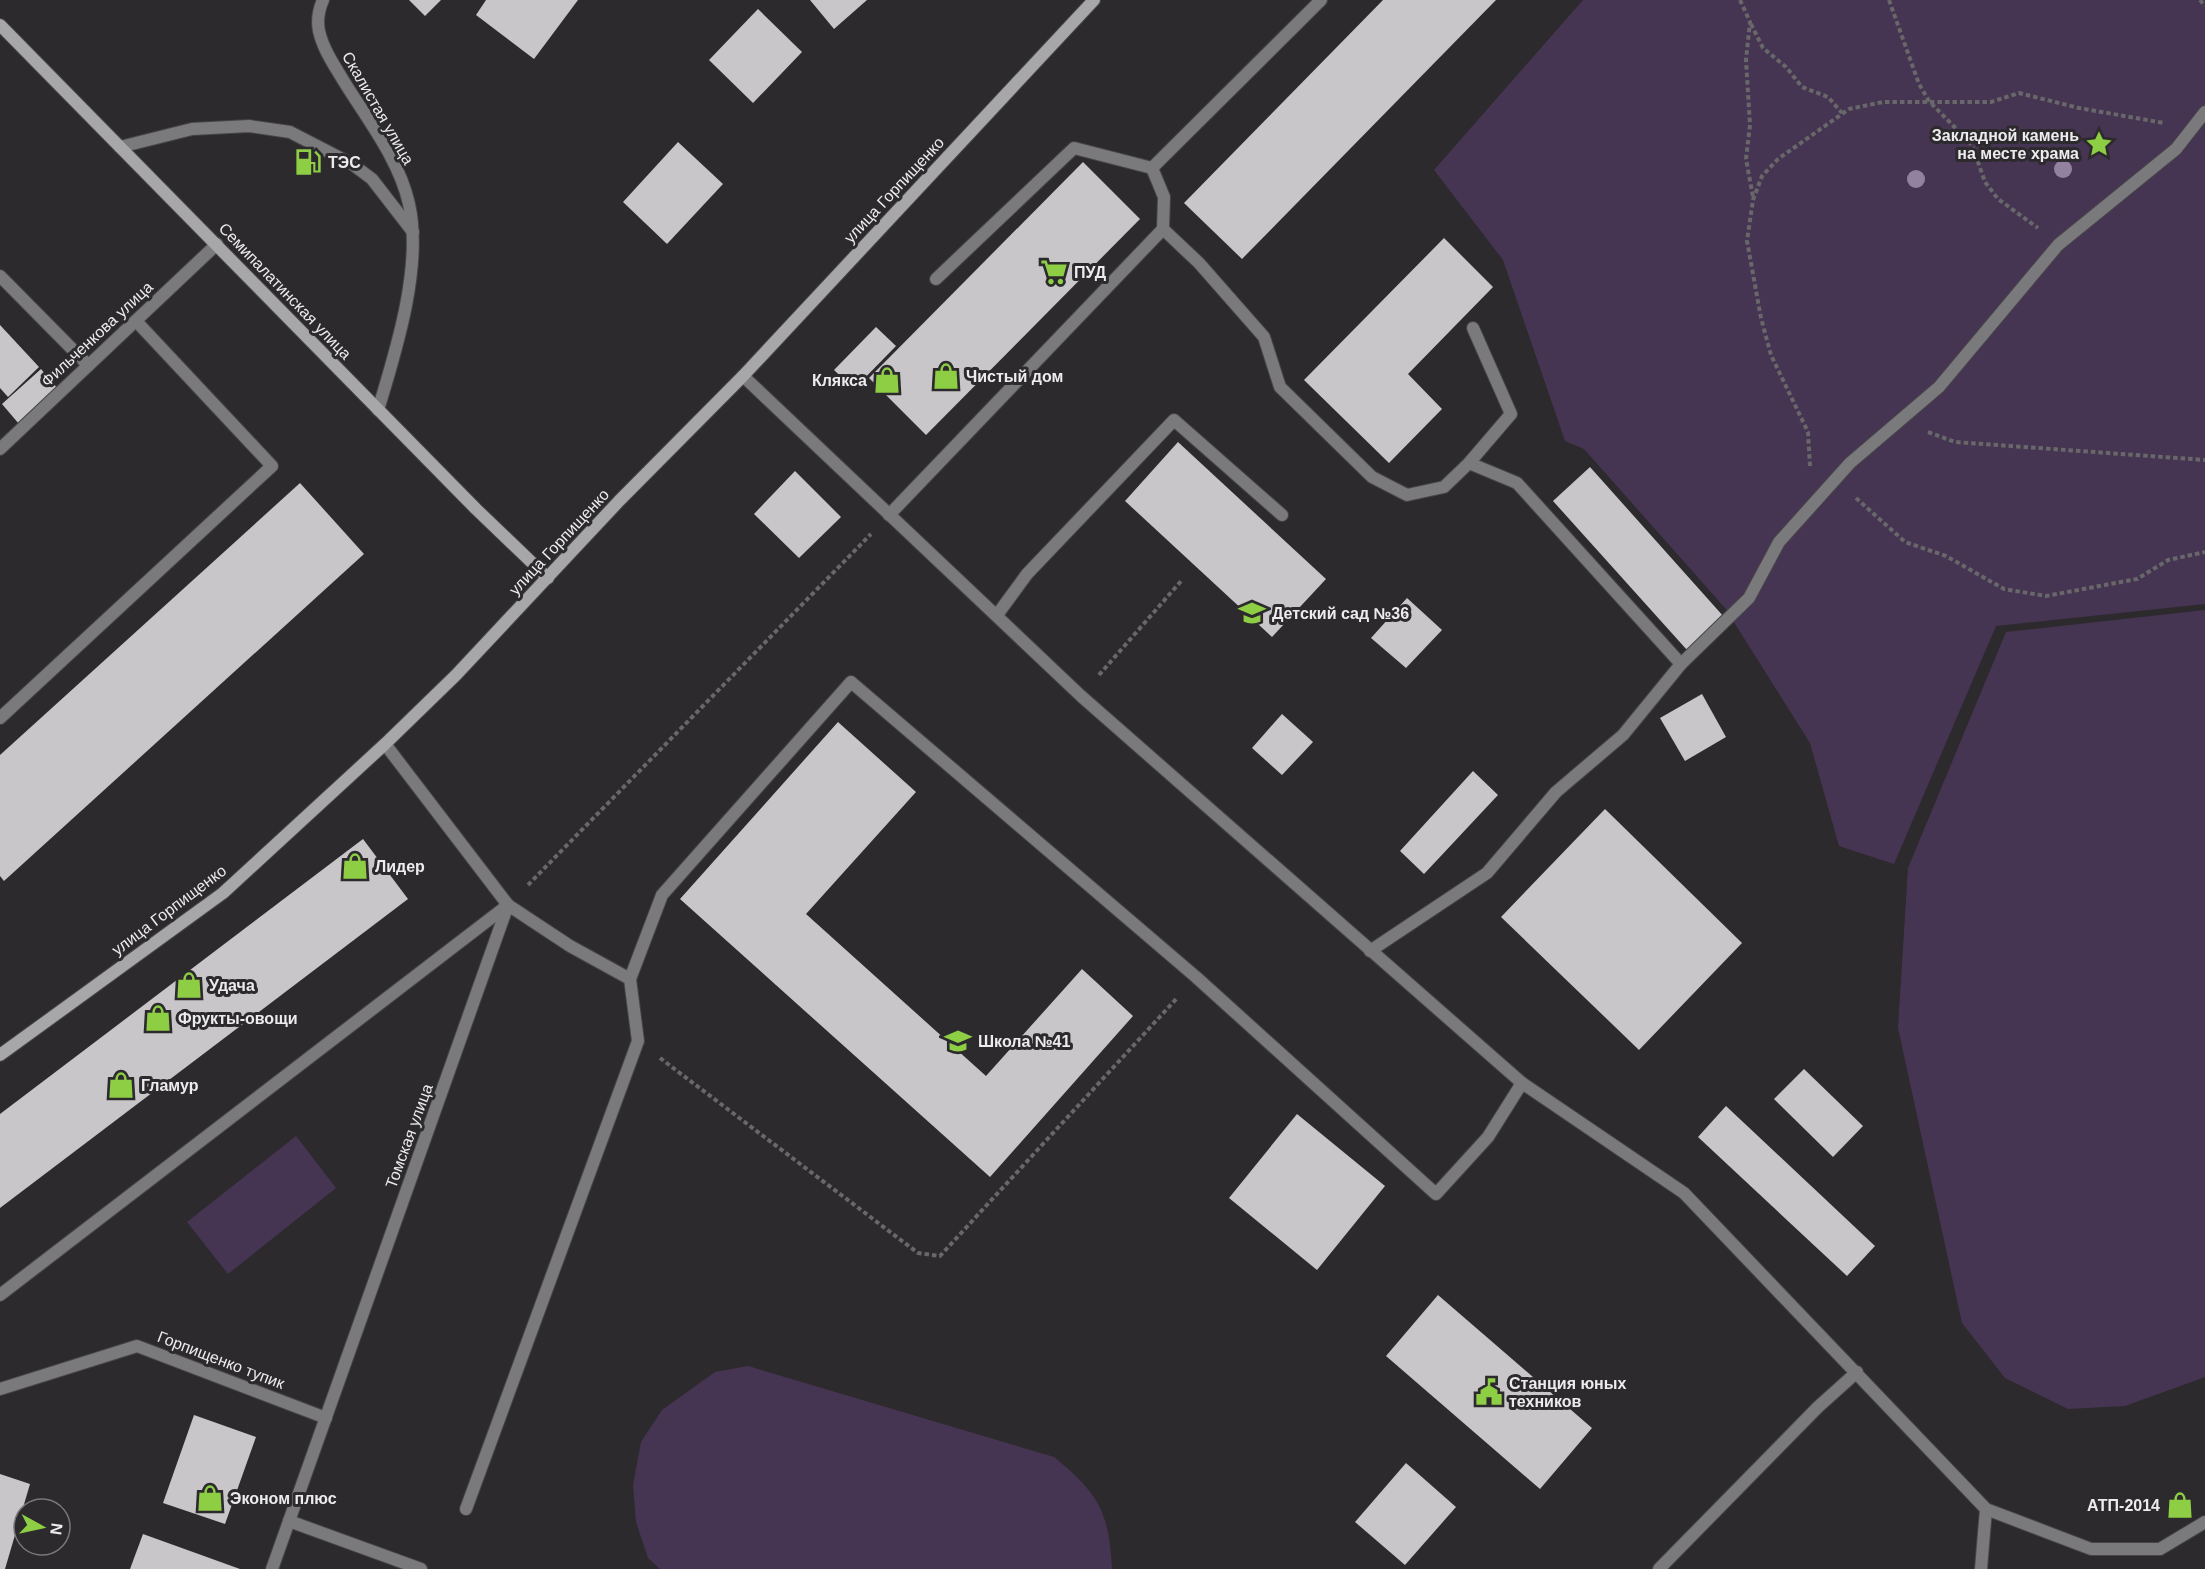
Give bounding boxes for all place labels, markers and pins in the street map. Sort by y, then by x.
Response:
place label: Закладной камень на месте храма [1932,127,2079,162]
place icon: Закладной камень на месте храма [2084,129,2114,159]
fuel station icon: ТЭС [293,147,323,177]
place label: ТЭС [328,154,361,171]
supermarket icon: ПУД [1039,257,1069,287]
place label: ПУД [1074,264,1107,281]
shop icon: Чистый дом [931,361,961,391]
shop icon: Клякса [872,365,902,395]
place label: Чистый дом [966,368,1063,385]
place label: Клякса [812,372,867,389]
school or university icon: Детский сад №36 [1237,598,1267,628]
place label: Детский сад №36 [1272,605,1409,622]
shop icon: Лидер [340,851,370,881]
place label: Лидер [375,858,425,875]
shop icon: Удача [174,970,204,1000]
place label: Удача [209,977,255,994]
shop icon: Фрукты-овощи [143,1003,173,1033]
place label: Фрукты-овощи [178,1010,297,1027]
school or university icon: Школа №41 [943,1026,973,1056]
place label: Школа №41 [978,1033,1070,1050]
shop icon: Гламур [106,1070,136,1100]
place label: Гламур [141,1077,199,1094]
place label: Станция юных техников [1509,1375,1626,1410]
public building icon: Станция юных техников [1474,1377,1504,1407]
shop icon: Эконом плюс [195,1483,225,1513]
place label: Эконом плюс [230,1490,337,1507]
shop icon: АТП-2014 [2165,1490,2195,1520]
place label: АТП-2014 [2087,1497,2160,1514]

